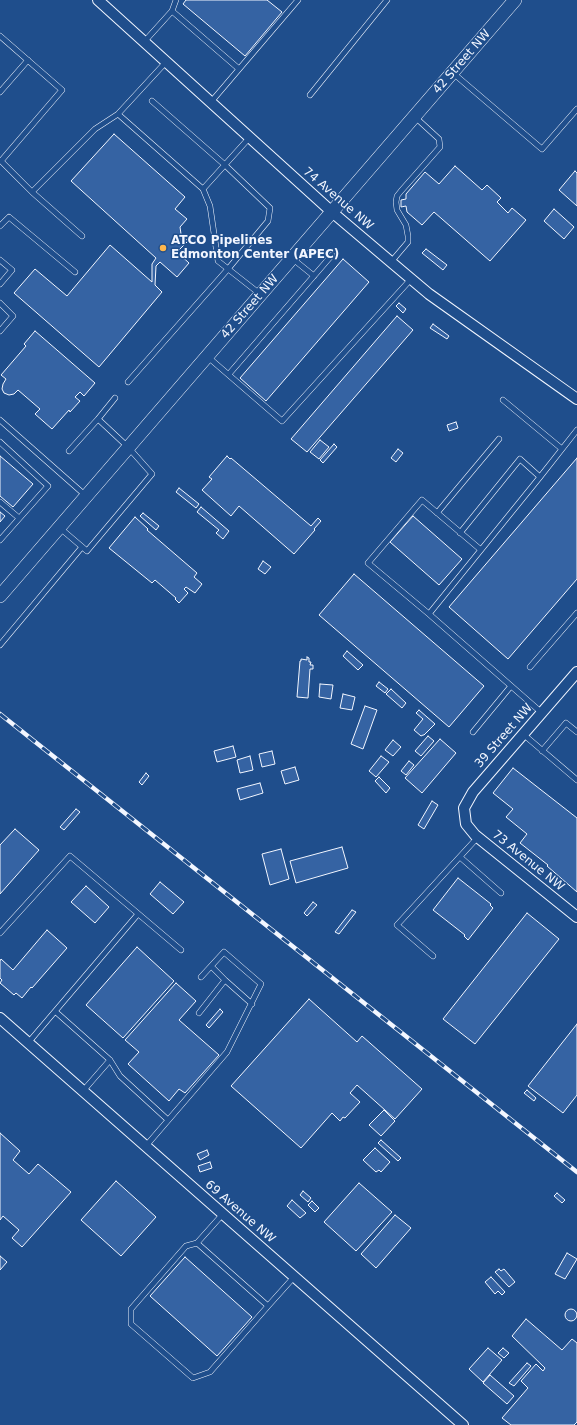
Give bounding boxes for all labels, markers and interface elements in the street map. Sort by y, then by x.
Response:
street label: 42 Street NW [430,27,494,97]
street label: 74 Avenue NW [300,165,376,233]
place label: ATCO Pipelines Edmonton Center (APEC) [171,234,339,262]
marker: ATCO Pipelines Edmonton Center (APEC) [158,243,168,253]
street label: 42 Street NW [218,272,282,342]
street label: 39 Street NW [472,701,536,771]
street label: 73 Avenue NW [489,828,567,894]
street label: 69 Avenue NW [202,1178,278,1246]

